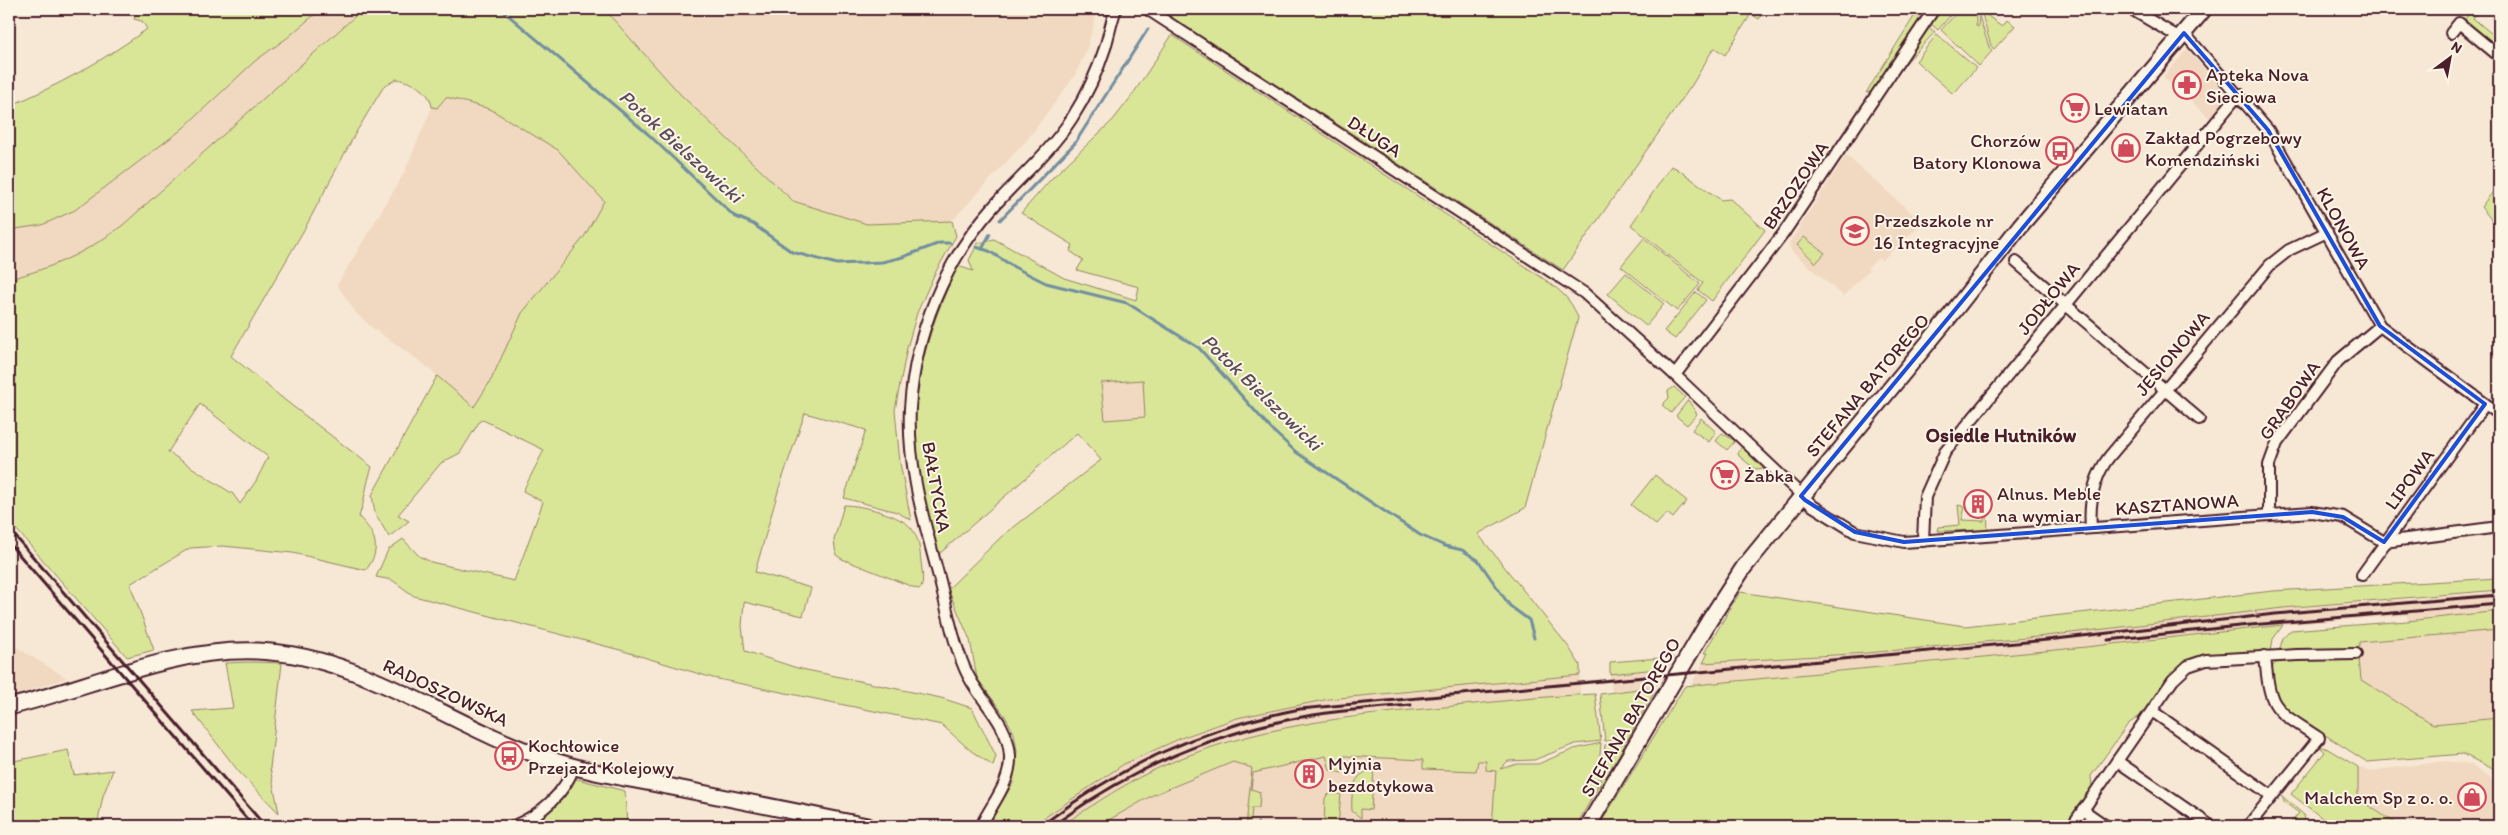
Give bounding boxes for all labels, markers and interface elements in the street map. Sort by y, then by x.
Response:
north arrow [2426,32,2476,82]
text: N [2448,38,2465,57]
place label: Apteka Nova Sieciowa [2206,63,2309,108]
pharmacy icon: Apteka Nova Sieciowa [2172,70,2202,100]
water label: Potok Bielszowicki [614,84,749,209]
supermarket icon: Lewiatan [2060,93,2090,123]
place label: Lewiatan [2094,97,2168,120]
street label: DŁUGA [1343,110,1406,162]
place label: Zakład Pogrzebowy Komendziński [2145,126,2302,171]
place label: Chorzów Batory Klonowa [1912,129,2041,174]
shop icon: Zakład Pogrzebowy Komendziński [2111,133,2141,163]
bus stop icon: Chorzów Batory Klonowa [2045,136,2075,166]
street label: BRZOZOWA [1758,137,1833,234]
street label: KLONOWA [2312,183,2376,273]
place label: Przedszkole nr 16 Integracyjne [1874,209,1999,254]
school or university icon: Przedszkole nr 16 Integracyjne [1840,216,1870,246]
street label: JODŁOWA [2012,257,2085,339]
street label: JESIONOWA [2130,306,2215,401]
street label: STEFANA BATOREGO [1801,309,1934,462]
water label: Potok Bielszowicki [1197,329,1328,457]
street label: GRABOWA [2254,356,2325,444]
district label: Osiedle Hutników [1926,423,2077,447]
street label: BAŁTYCKA [917,440,956,534]
street label: LIPOWA [2380,444,2439,514]
supermarket icon: Żabka [1710,460,1740,490]
place label: Żabka [1744,464,1794,487]
place label: Alnus. Meble na wymiar [1997,482,2101,527]
building icon: Alnus. Meble na wymiar [1963,489,1993,519]
street label: KASZTANOWA [2115,489,2239,520]
street label: STEFANA BATOREGO [1575,633,1685,801]
street label: RADOSZOWSKA [379,653,512,732]
place label: Kochłowice Przejazd Kolejowy [528,734,674,779]
bus stop icon: Kochłowice Przejazd Kolejowy [494,741,524,771]
place label: Myjnia bezdotykowa [1328,752,1434,797]
building icon: Myjnia bezdotykowa [1294,759,1324,789]
shop icon: Malchem Sp z o. o. [2457,782,2487,812]
place label: Malchem Sp z o. o. [2304,786,2453,809]

